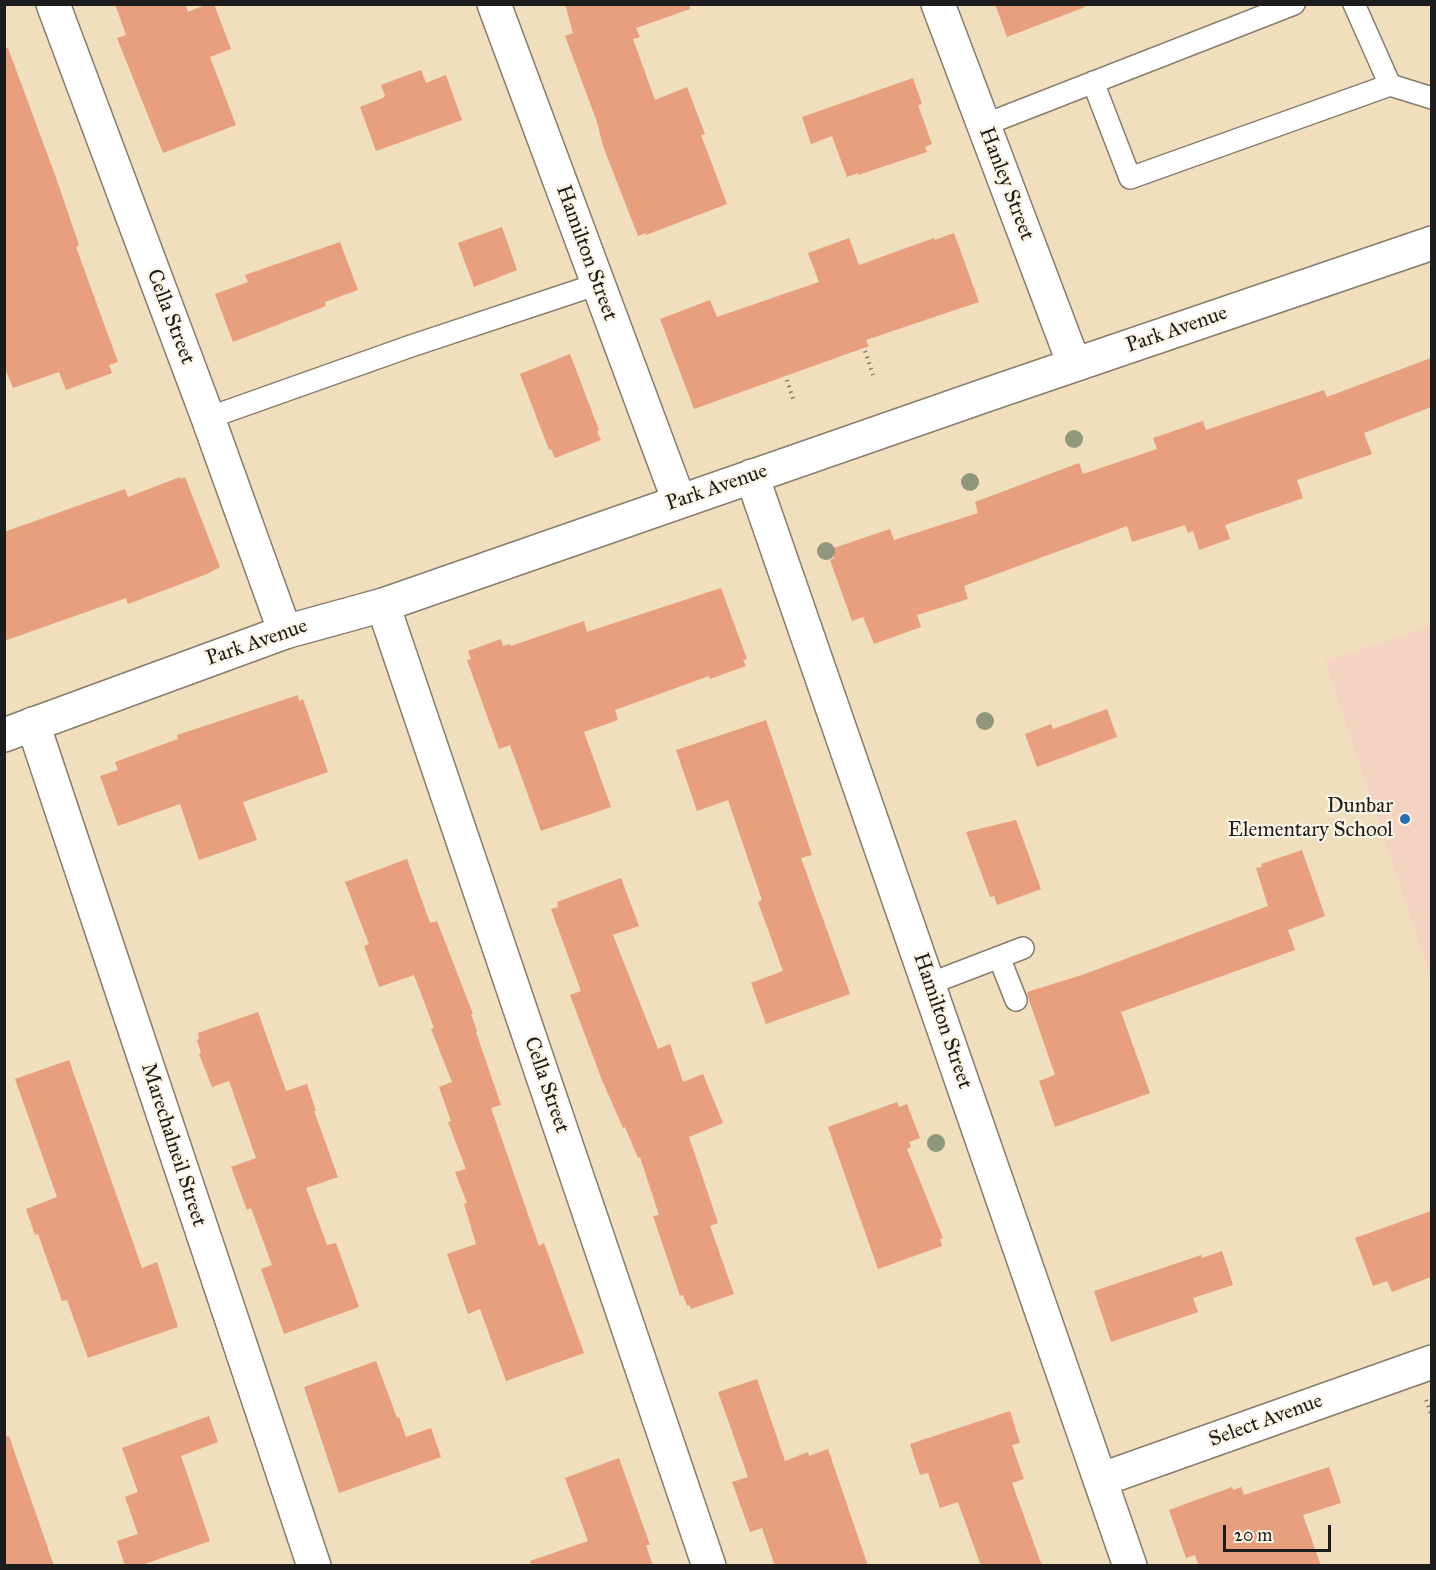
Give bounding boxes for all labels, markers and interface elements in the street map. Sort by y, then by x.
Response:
street label: Hanley Street [973,124,1039,244]
street label: Hamilton Street [550,182,622,324]
street label: Cella Street [140,266,200,368]
street label: Park Avenue [1123,301,1231,359]
street label: Park Avenue [663,459,771,517]
street label: Park Avenue [203,614,311,672]
place label: Dunbar Elementary School [1228,794,1393,844]
marker: Dunbar Elementary School [1398,812,1412,826]
street label: Hamilton Street [907,950,977,1092]
street label: Cella Street [518,1034,574,1136]
street label: Marechalneil Street [135,1060,211,1230]
street label: Select Avenue [1206,1389,1326,1453]
scale bar [1226,1513,1334,1551]
text: 20 m [1234,1524,1272,1546]

